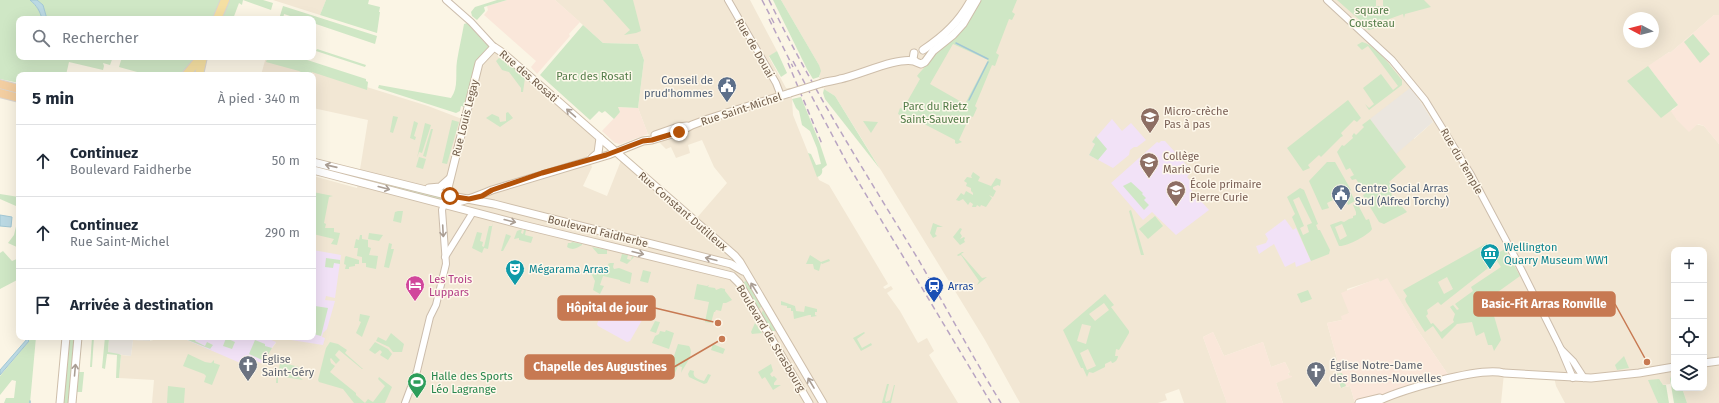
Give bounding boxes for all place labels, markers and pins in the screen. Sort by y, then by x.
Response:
place label: Conseil de prud'hommes [644,74,713,100]
public building icon: Conseil de prud'hommes [716,75,738,103]
place label: Micro-crèche Pas à pas [1164,105,1229,131]
school or university icon: Micro-crèche Pas à pas [1139,106,1161,134]
place label: Collège Marie Curie [1163,150,1220,176]
school or university icon: Collège Marie Curie [1138,151,1160,179]
place label: École primaire Pierre Curie [1190,177,1262,204]
school or university icon: École primaire Pierre Curie [1165,179,1187,207]
place label: Centre Social Arras Sud (Alfred Torchy) [1355,182,1450,208]
public building icon: Centre Social Arras Sud (Alfred Torchy) [1330,183,1352,211]
place label: Wellington Quarry Museum WW1 [1504,241,1608,267]
museum icon: Wellington Quarry Museum WW1 [1479,242,1501,270]
theatre icon: Mégarama Arras [504,258,526,286]
place label: Mégarama Arras [529,263,609,276]
place label: Les Trois Luppars [429,273,472,299]
hotel icon: Les Trois Luppars [404,274,426,302]
station icon: Arras [923,275,945,303]
place label: Arras [948,280,973,293]
callout: Basic-Fit Arras Ronville [1474,292,1615,316]
callout: Hôpital de jour [558,296,655,320]
place label: Église Saint-Géry [262,352,315,379]
church icon: Église Saint-Géry [237,354,259,382]
callout: Chapelle des Augustines [525,355,674,379]
place label: Église Notre-Dame des Bonnes-Nouvelles [1330,358,1441,385]
church icon: Église Notre-Dame des Bonnes-Nouvelles [1305,360,1327,388]
place label: Halle des Sports Léo Lagrange [431,370,513,396]
sports icon: Halle des Sports Léo Lagrange [406,371,428,399]

